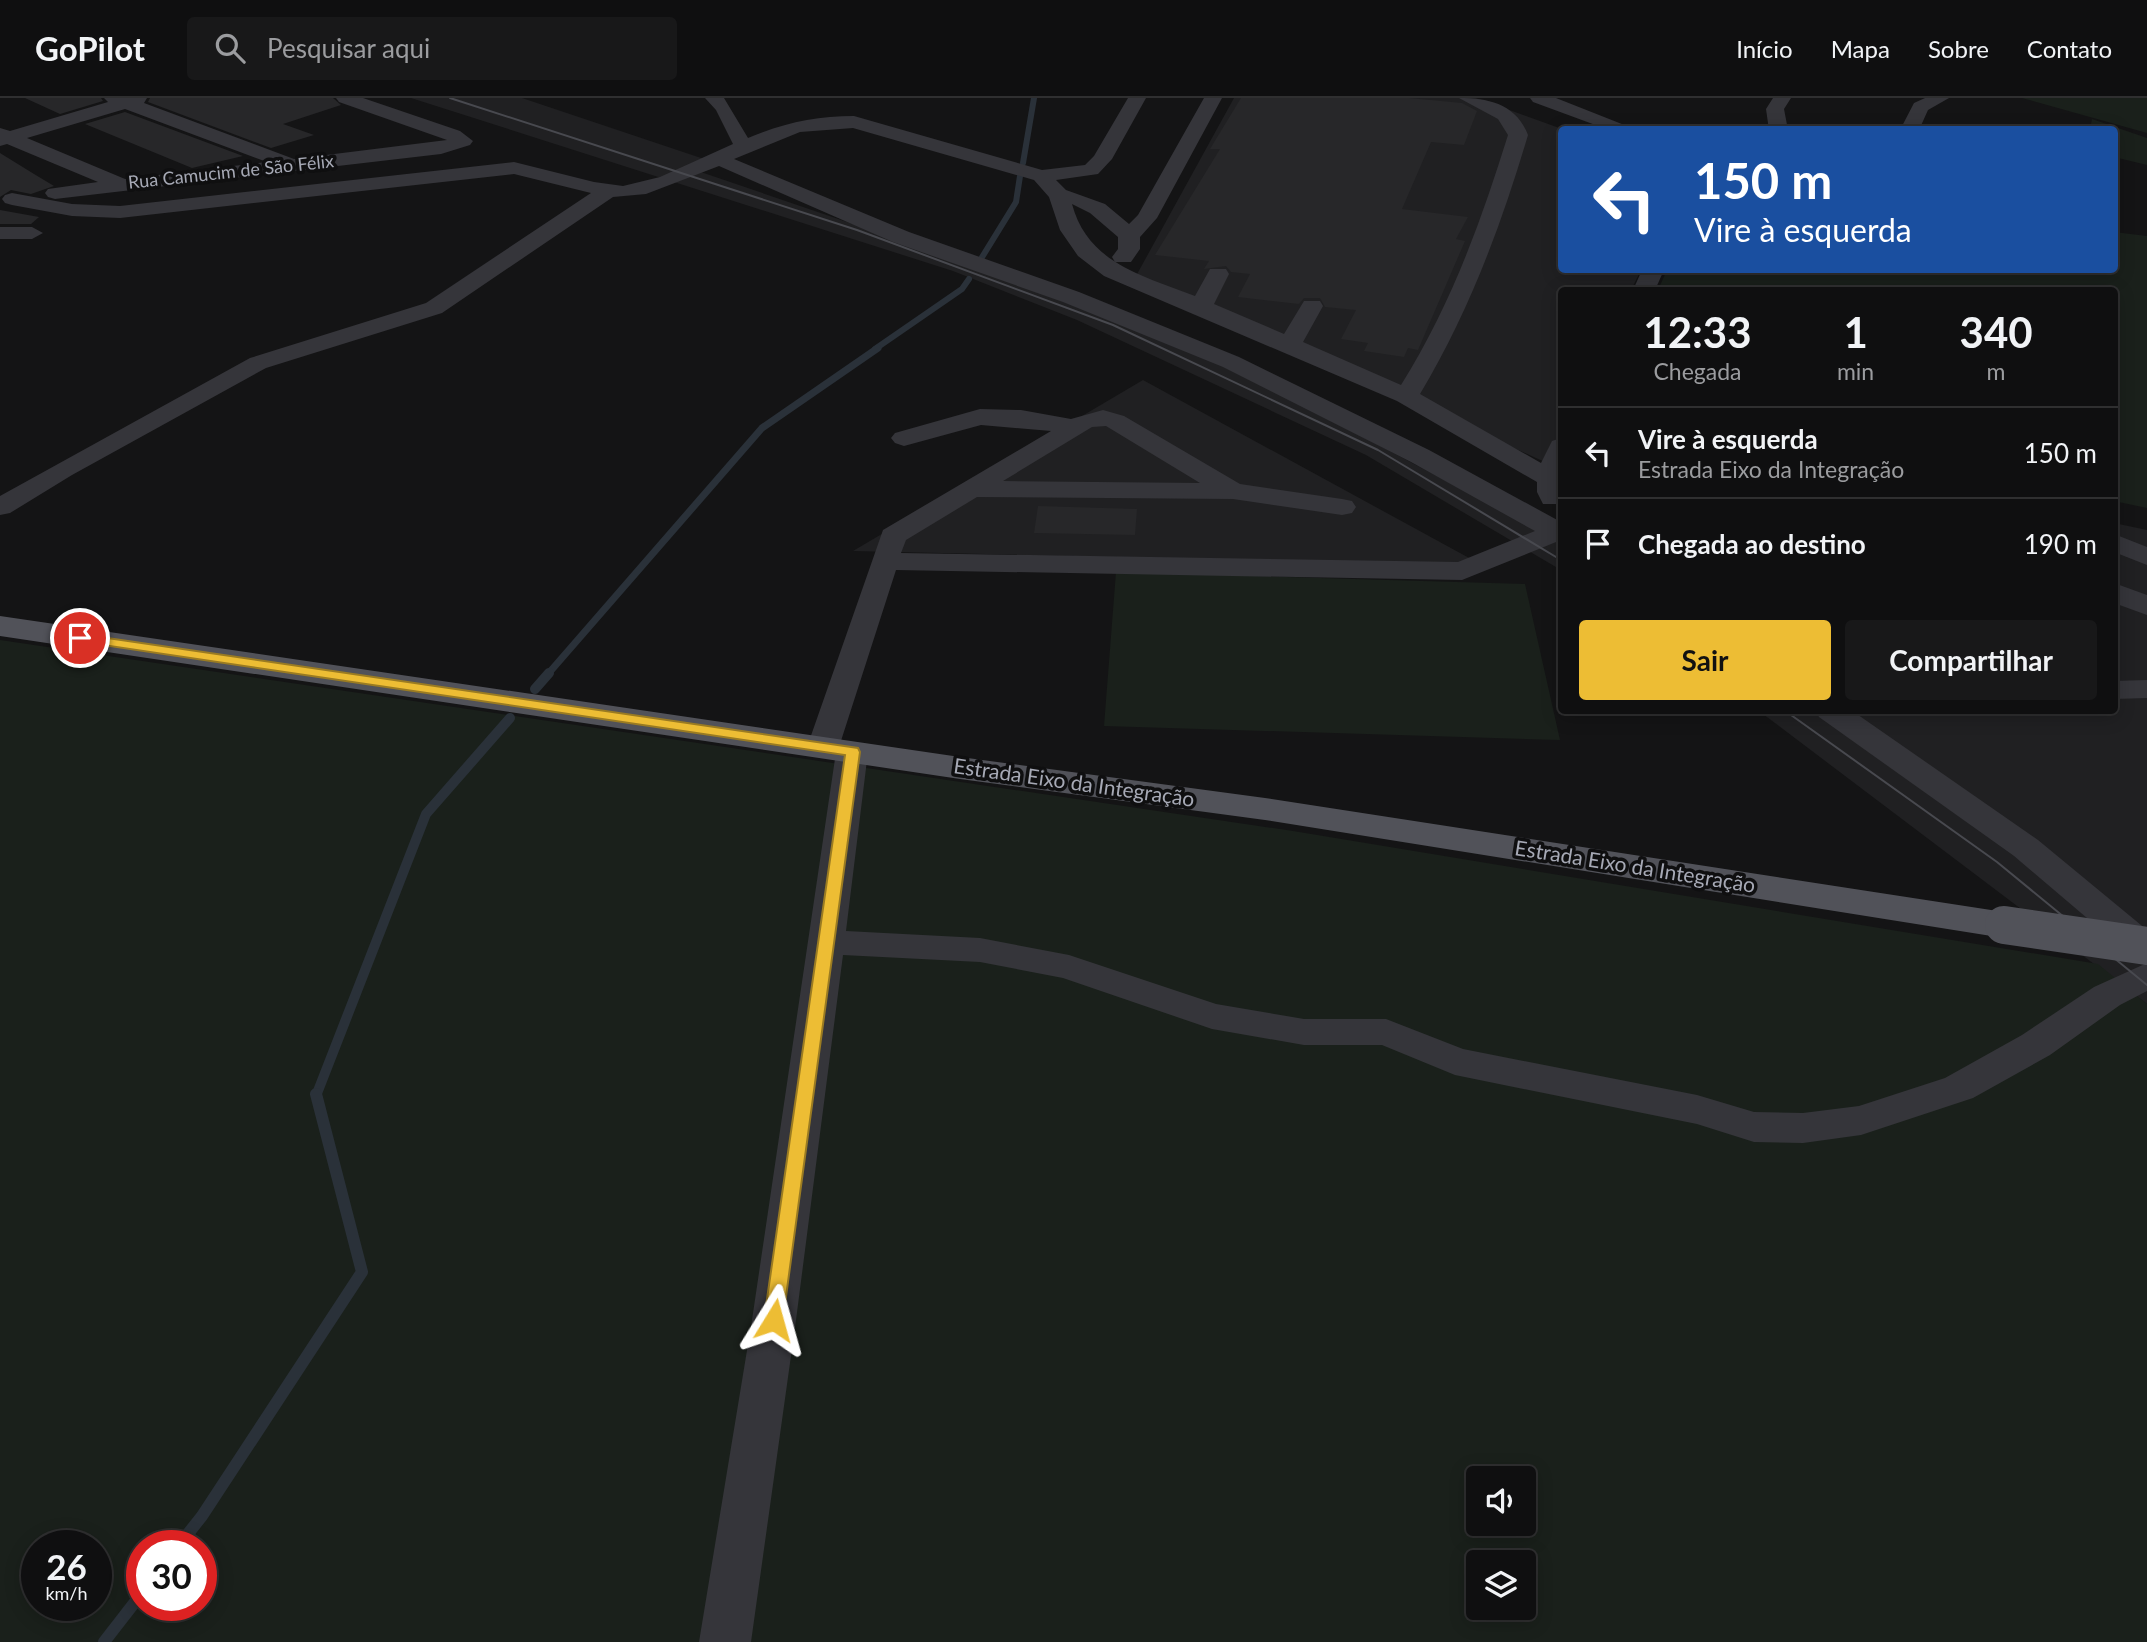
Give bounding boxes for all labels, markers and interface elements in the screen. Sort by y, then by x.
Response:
search box [187,17,677,80]
text: GoPilot [35,28,145,68]
icon: search [211,29,249,67]
text: Pesquisar aqui [267,32,430,64]
text: Início [1736,34,1793,63]
text: Mapa [1831,34,1890,63]
text: Sobre [1928,34,1989,63]
text: Contato [2027,34,2112,63]
street label: Rua Camucim de São Félix [127,149,335,193]
text: 150 m [1694,151,1832,209]
icon: left [1579,154,1670,245]
text: Vire à esquerda [1694,210,1912,249]
text: 12:33 [1643,307,1752,357]
text: 1 [1843,307,1868,357]
text: 340 [1960,307,2033,357]
text: Chegada [1653,357,1741,385]
text: min [1837,357,1874,385]
text: m [1987,357,2006,385]
text: Vire à esquerda [1638,423,1818,455]
icon: left [1579,434,1617,472]
text: 150 m [2024,437,2097,469]
text: Estrada Eixo da Integração [1638,455,1904,483]
icon: arrive [1579,525,1617,563]
text: Chegada ao destino [1638,528,1866,560]
text: 190 m [2024,528,2097,560]
pin [50,608,110,668]
icon: arrive [61,619,99,657]
button: Sair [1579,620,1831,700]
button: Compartilhar [1845,620,2097,700]
street label: Estrada Eixo da Integração [952,752,1196,811]
street label: Estrada Eixo da Integração [1513,834,1757,897]
position arrow [737,1283,811,1357]
map controls [1466,1466,1536,1620]
button: sound [1466,1466,1536,1536]
speed limit sign: 30 [126,1530,217,1621]
text: 26 [46,1545,87,1587]
button: layers [1466,1550,1536,1620]
text: km/h [45,1582,88,1604]

